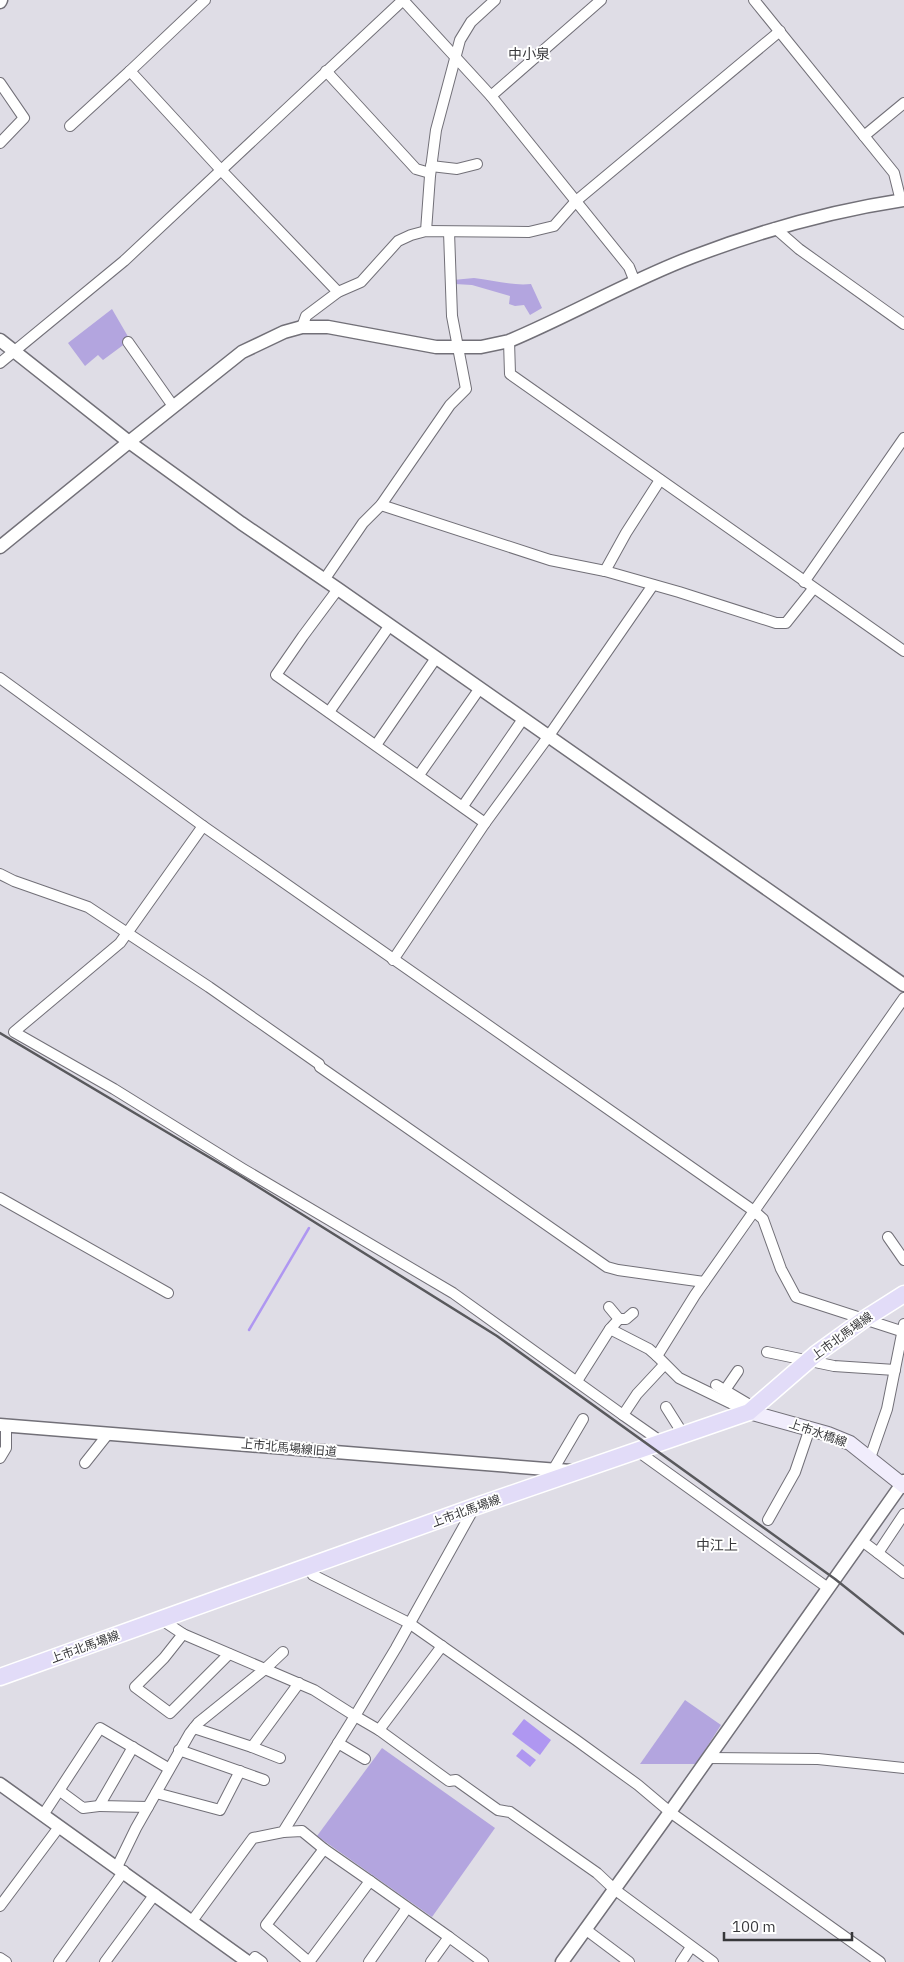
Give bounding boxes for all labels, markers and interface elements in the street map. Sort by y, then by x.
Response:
district label: 中小泉 [508,45,550,63]
street label: 上市北馬場線 [808,1308,875,1363]
street label: 上市水橋線 [787,1416,849,1449]
street label: 上市北馬場線旧道 [241,1436,338,1459]
street label: 上市北馬場線 [429,1491,502,1530]
district label: 中江上 [696,1536,738,1554]
street label: 上市北馬場線 [48,1627,121,1666]
scale bar [724,1910,852,1942]
text: 100 m [732,1917,776,1936]

